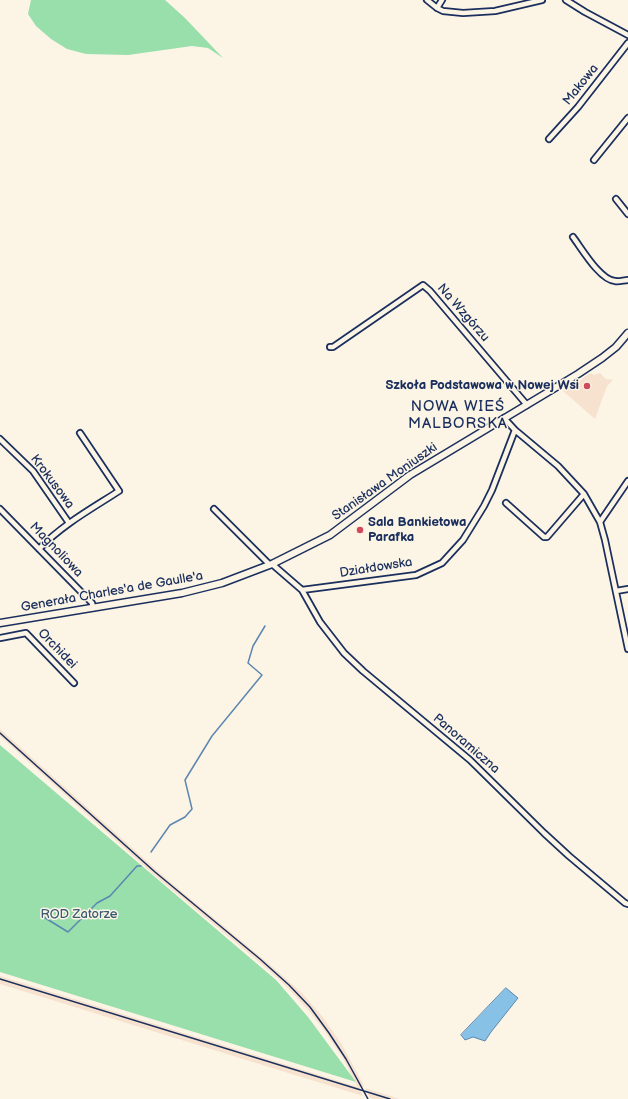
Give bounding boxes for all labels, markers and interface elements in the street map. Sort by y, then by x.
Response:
street label: Makowa [560,61,602,109]
street label: Na Wzgórzu [434,281,492,345]
place label: Szkoła Podstawowa w Nowej Wsi [386,378,579,394]
marker: Szkoła Podstawowa w Nowej Wsi [582,381,592,391]
district label: NOWA WIEŚ MALBORSKA [408,398,508,433]
street label: Stanisława Moniuszki [329,440,441,524]
street label: Krokusowa [27,452,77,512]
place label: Sala Bankietowa Parafka [368,515,466,546]
street label: Magnoliowa [26,519,86,581]
marker: Sala Bankietowa Parafka [355,525,365,535]
street label: Działdowska [339,555,413,581]
street label: Generała Charles'a de Gaulle'a [20,568,204,616]
street label: Orchidei [34,626,80,672]
street label: Panoramiczna [430,711,502,777]
park label: ROD Zatorze [40,907,118,923]

